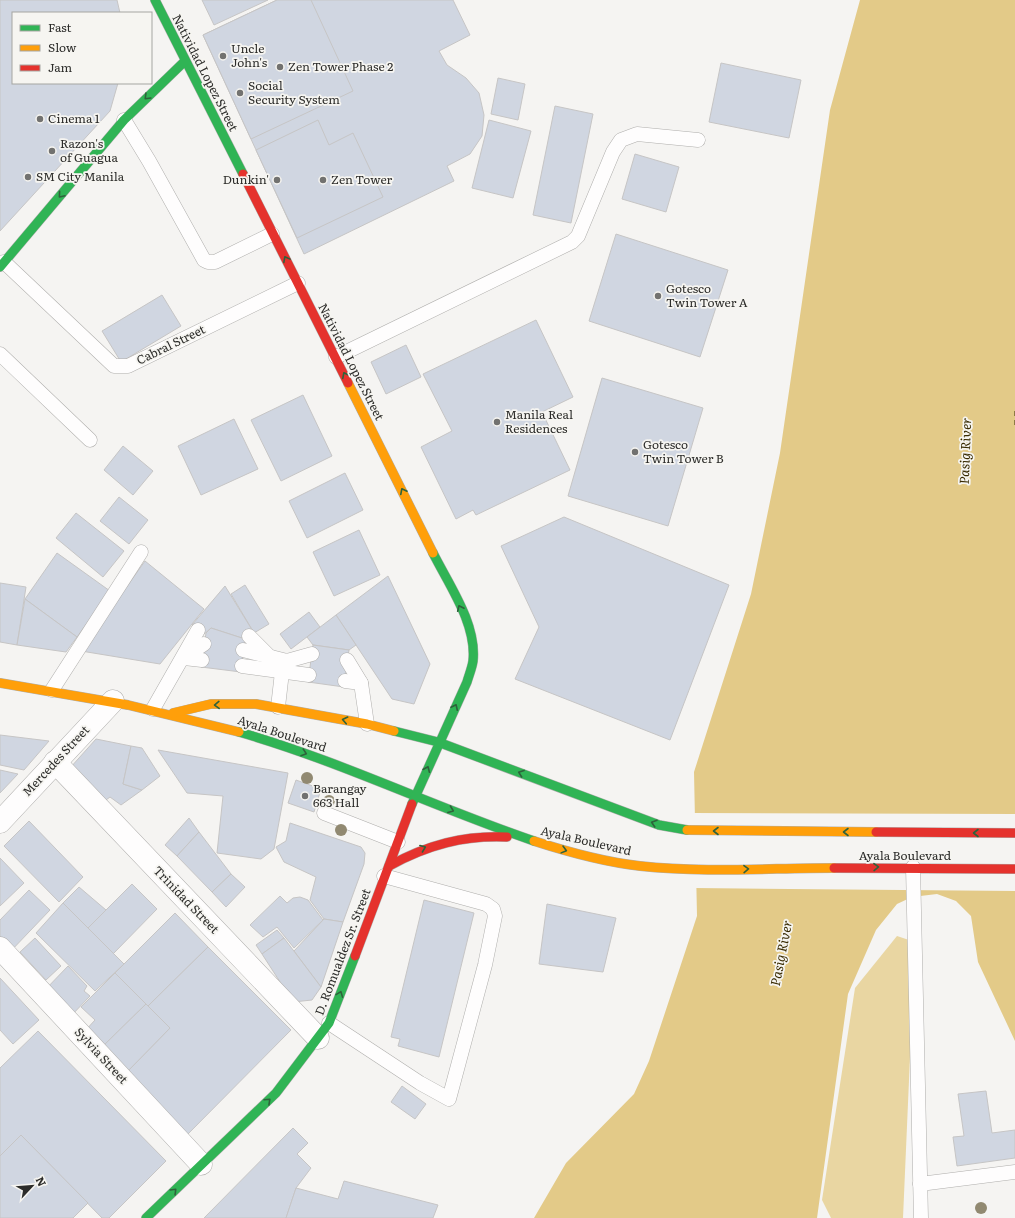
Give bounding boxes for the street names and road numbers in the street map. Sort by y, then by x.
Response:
street label: Natividad Lopez Street [169,11,243,134]
street label: Natividad Lopez Street [315,300,389,423]
street label: Cabral Street [133,320,208,369]
street label: Ayala Boulevard [236,710,330,756]
street label: Mercedes Street [18,721,93,800]
street label: Ayala Boulevard [539,821,634,859]
street label: Ayala Boulevard [859,846,952,864]
street label: Trinidad Street [150,861,224,937]
street label: D. Romualdez Sr. Street [310,886,375,1018]
street label: Sylvia Street [71,1023,133,1088]

